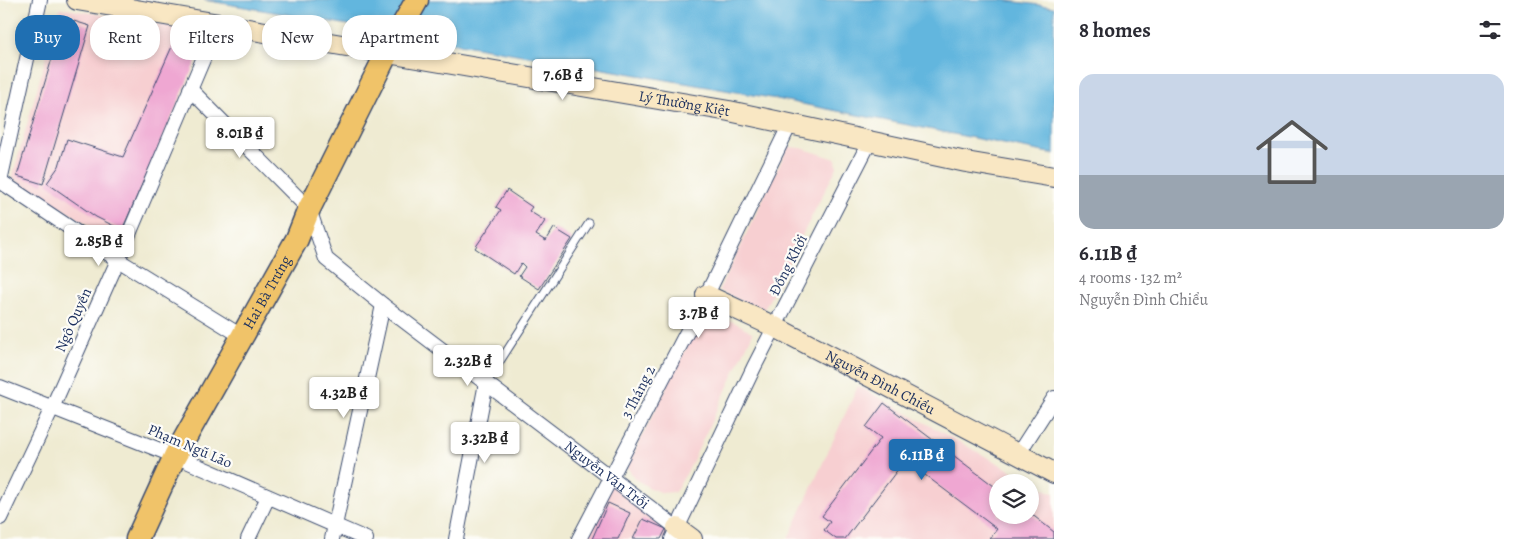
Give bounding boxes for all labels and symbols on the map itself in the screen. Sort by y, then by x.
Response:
pin: 7.6B ₫ [522,58,604,101]
street label: Lý Thường Kiệt [637,86,731,121]
pin: 8.01B ₫ [194,116,286,159]
pin: 2.85B ₫ [53,224,145,267]
street label: Đồng Khởi [764,231,812,299]
street label: Hai Bà Trưng [238,251,296,333]
street label: Ngô Quyền [50,285,96,355]
pin: 3.7B ₫ [658,296,740,339]
pin: 2.32B ₫ [422,344,514,387]
street label: Nguyễn Đình Chiểu [822,345,939,420]
street label: 3 Tháng 2 [616,362,660,422]
pin: 4.32B ₫ [298,376,390,419]
street label: Phạm Ngũ Lão [145,419,235,473]
pin: 3.32B ₫ [439,422,531,464]
street label: Nguyễn Văn Trỗi [560,436,653,514]
pin: 6.11B ₫ [876,438,968,481]

